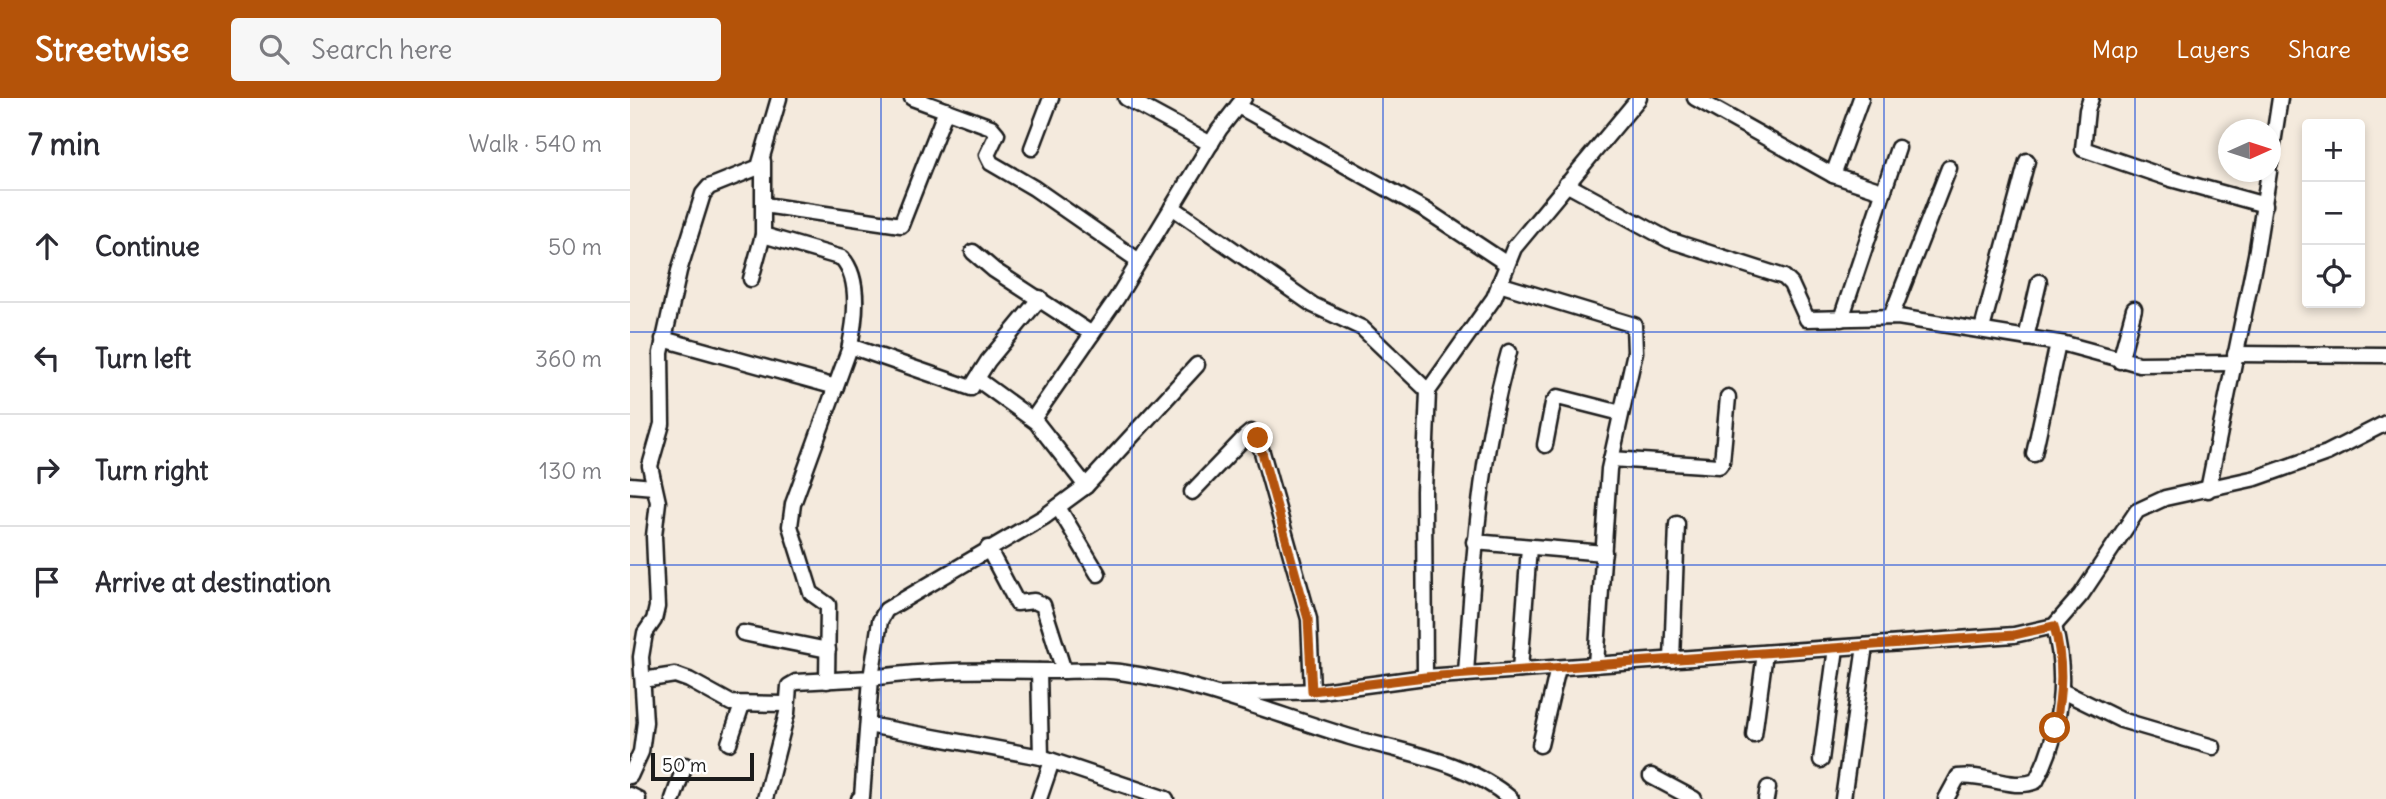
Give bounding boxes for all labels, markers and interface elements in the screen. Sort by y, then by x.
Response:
search box [231,18,721,81]
text: Streetwise [35,28,189,70]
icon: search [255,30,293,68]
text: Search here [311,33,452,66]
text: Map [2092,34,2138,64]
text: Layers [2176,34,2250,64]
text: Share [2288,34,2351,64]
north arrow [2218,119,2281,182]
map controls [2302,119,2365,308]
button: + [2302,119,2365,182]
text: 7 min [28,125,100,163]
text: Walk · 540 m [468,129,602,158]
button: − [2302,182,2365,245]
icon: ahead [28,227,66,265]
text: Continue [95,230,200,263]
text: 50 m [548,232,602,261]
button: locate [2302,245,2365,308]
icon: left [28,339,66,377]
text: Turn left [95,342,191,375]
text: 360 m [535,344,602,373]
route end [1242,422,1273,453]
icon: right [28,451,66,489]
text: Turn right [95,454,208,487]
text: 130 m [539,456,602,485]
icon: arrive [28,563,66,601]
text: Arrive at destination [95,566,331,599]
route start [2039,712,2070,743]
scale bar [651,750,754,782]
text: 50 m [662,753,707,777]

